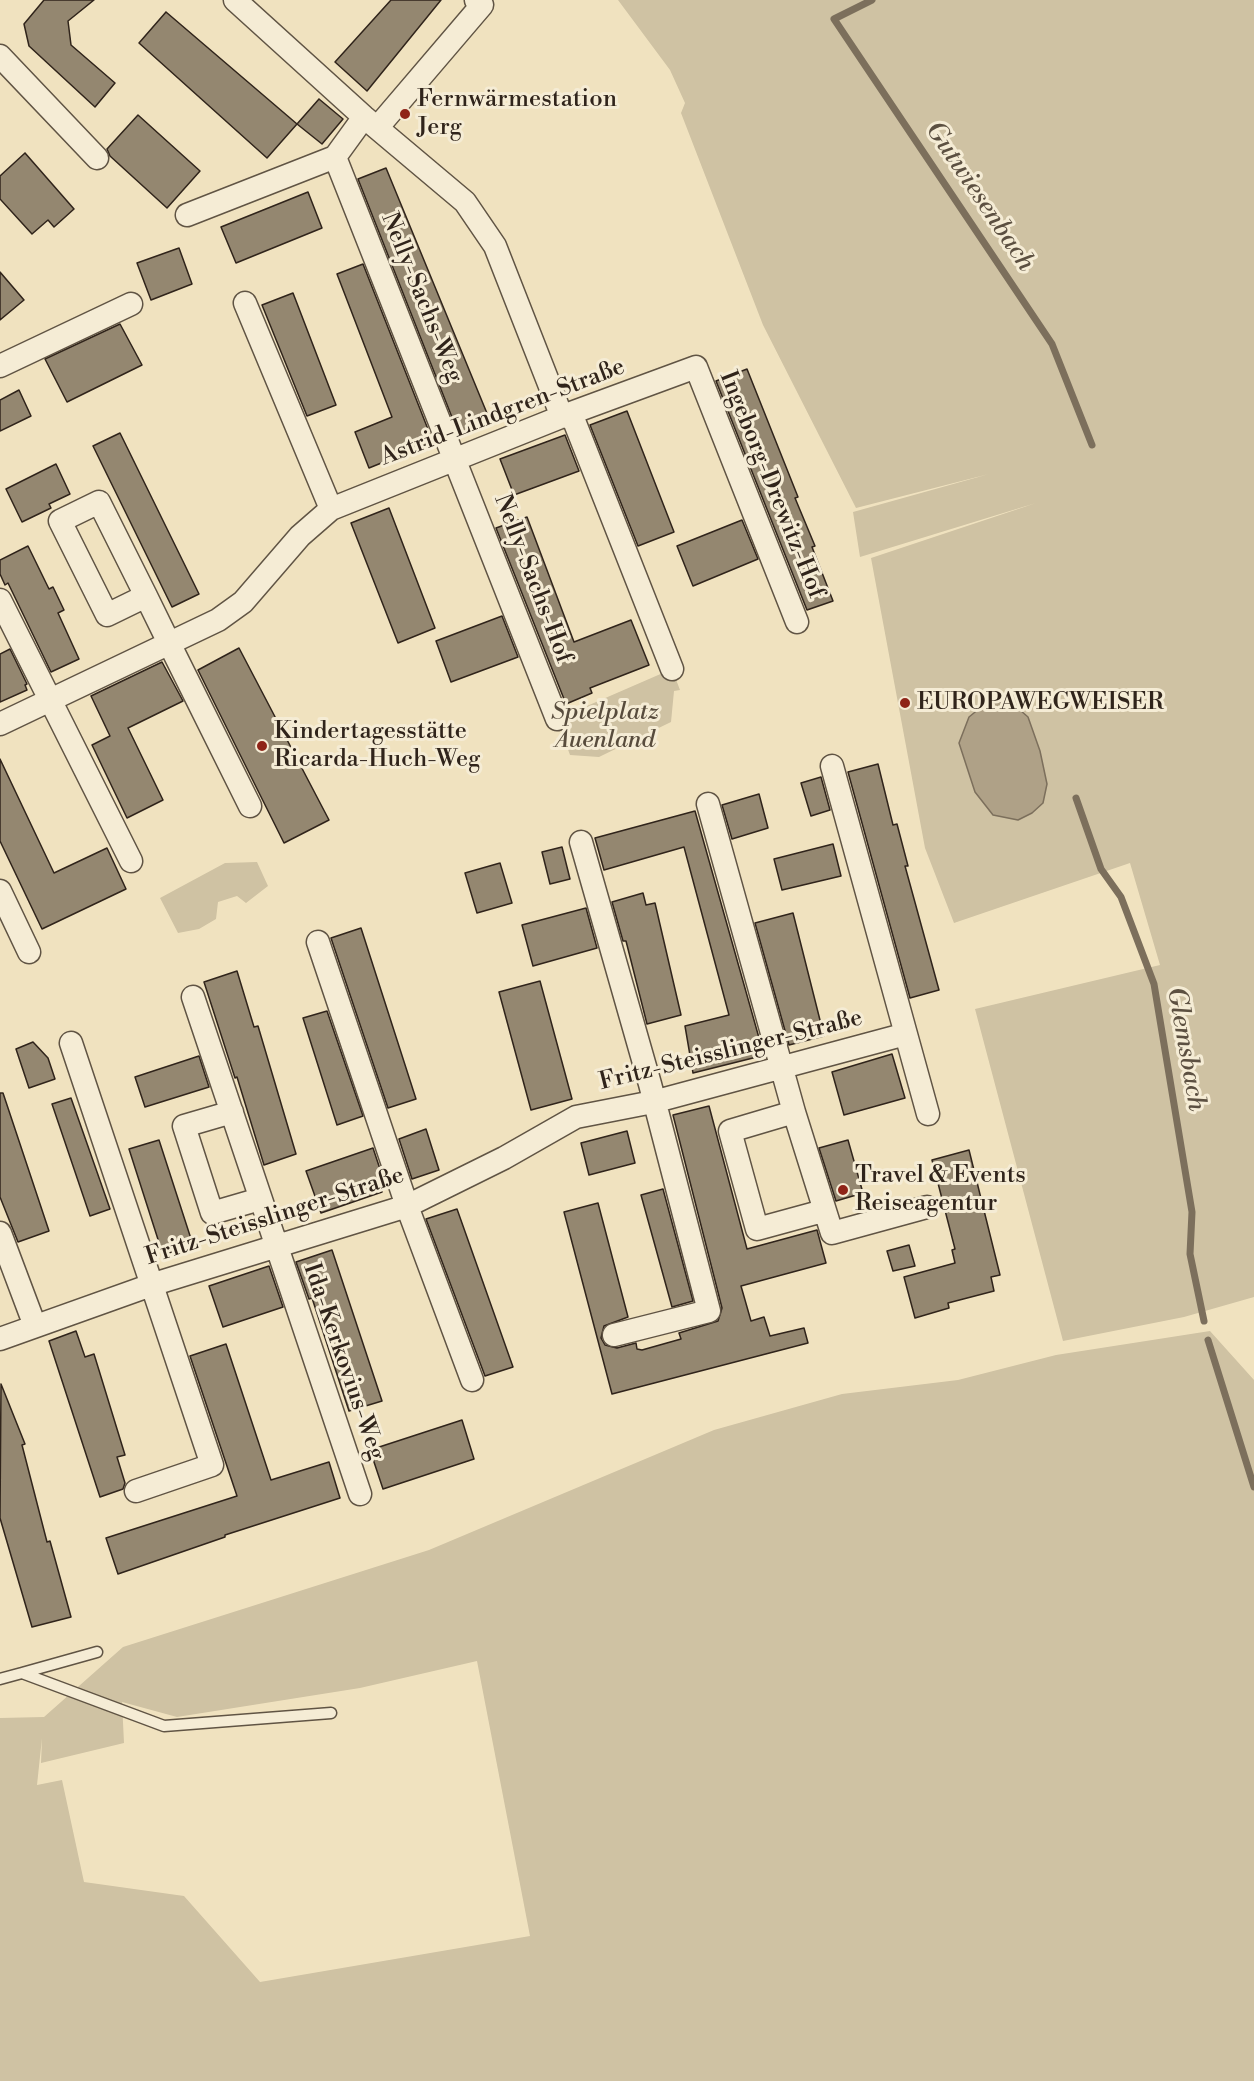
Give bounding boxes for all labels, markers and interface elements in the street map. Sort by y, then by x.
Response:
place label: Fernwärmestation Jerg [417,86,617,142]
marker: Fernwärmestation Jerg [398,107,412,121]
water label: Gutwiesenbach [918,116,1040,278]
street label: Nelly-Sachs-Weg [374,209,468,387]
street label: Astrid-Lindgren-Straße [377,353,629,473]
street label: Ingeborg-Drewitz-Hof [712,367,830,603]
street label: Nelly-Sachs-Hof [487,491,577,667]
place label: EUROPAWEGWEISER [917,689,1164,717]
marker: EUROPAWEGWEISER [898,696,912,710]
park label: Spielplatz Auenland [551,699,659,755]
place label: Kindertagesstätte Ricarda-Huch-Weg [274,718,480,774]
marker: Kindertagesstätte Ricarda-Huch-Weg [255,739,269,753]
water label: Glemsbach [1159,985,1211,1113]
street label: Fritz-Steisslinger-Straße [596,1004,866,1098]
street label: Fritz-Steisslinger-Straße [142,1162,408,1272]
place label: Travel & Events Reiseagentur [855,1162,1026,1218]
marker: Travel & Events Reiseagentur [836,1183,850,1197]
street label: Ida-Kerkovius-Weg [296,1260,390,1464]

